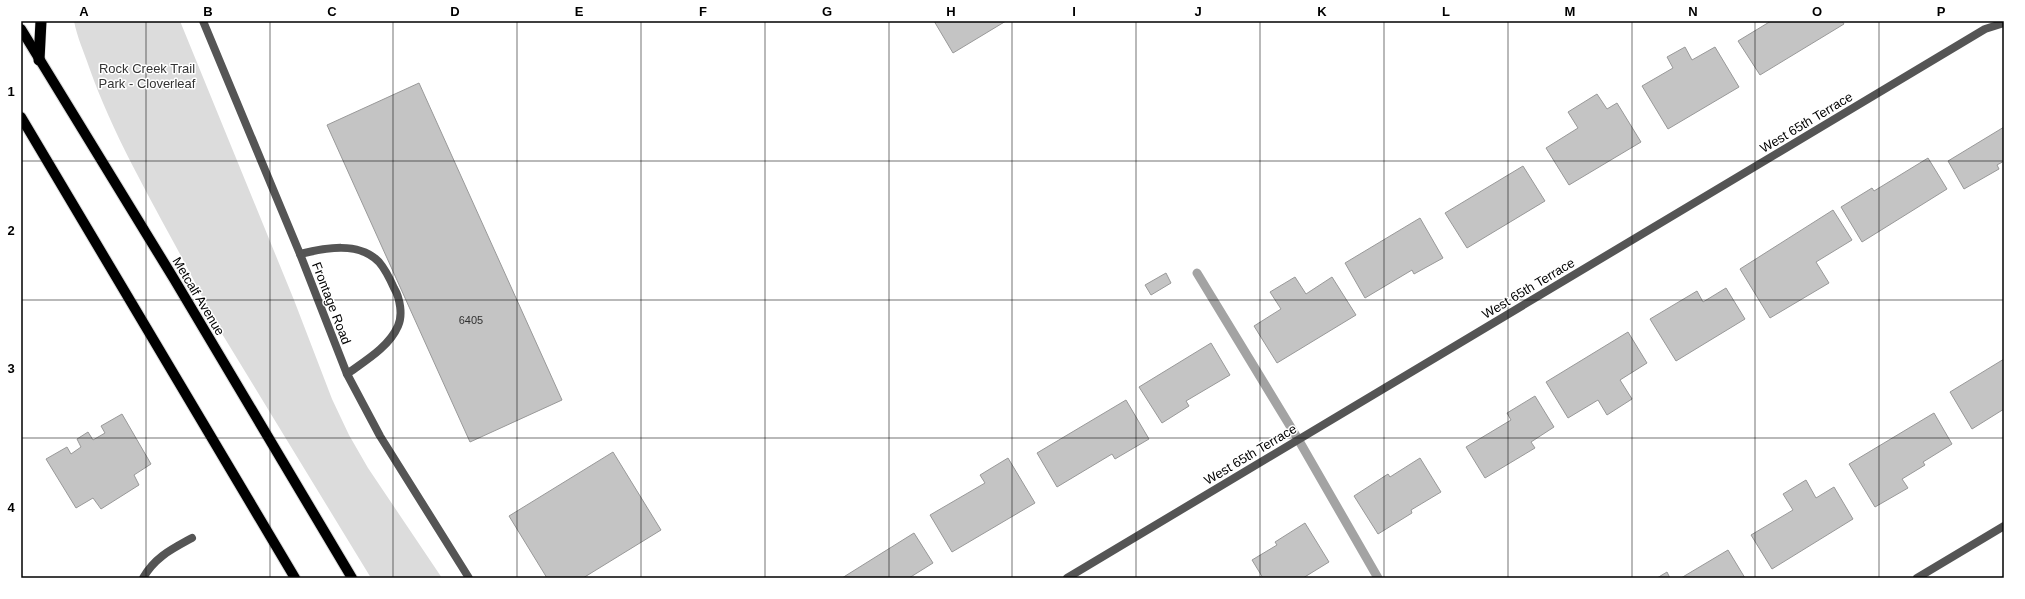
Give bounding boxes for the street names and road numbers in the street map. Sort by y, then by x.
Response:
street label: West 65th Terrace [1757,89,1855,156]
street label: Metcalf Avenue [169,254,228,338]
street label: West 65th Terrace [1479,255,1577,322]
street label: Frontage Road [309,260,354,346]
street label: West 65th Terrace [1201,421,1299,488]

